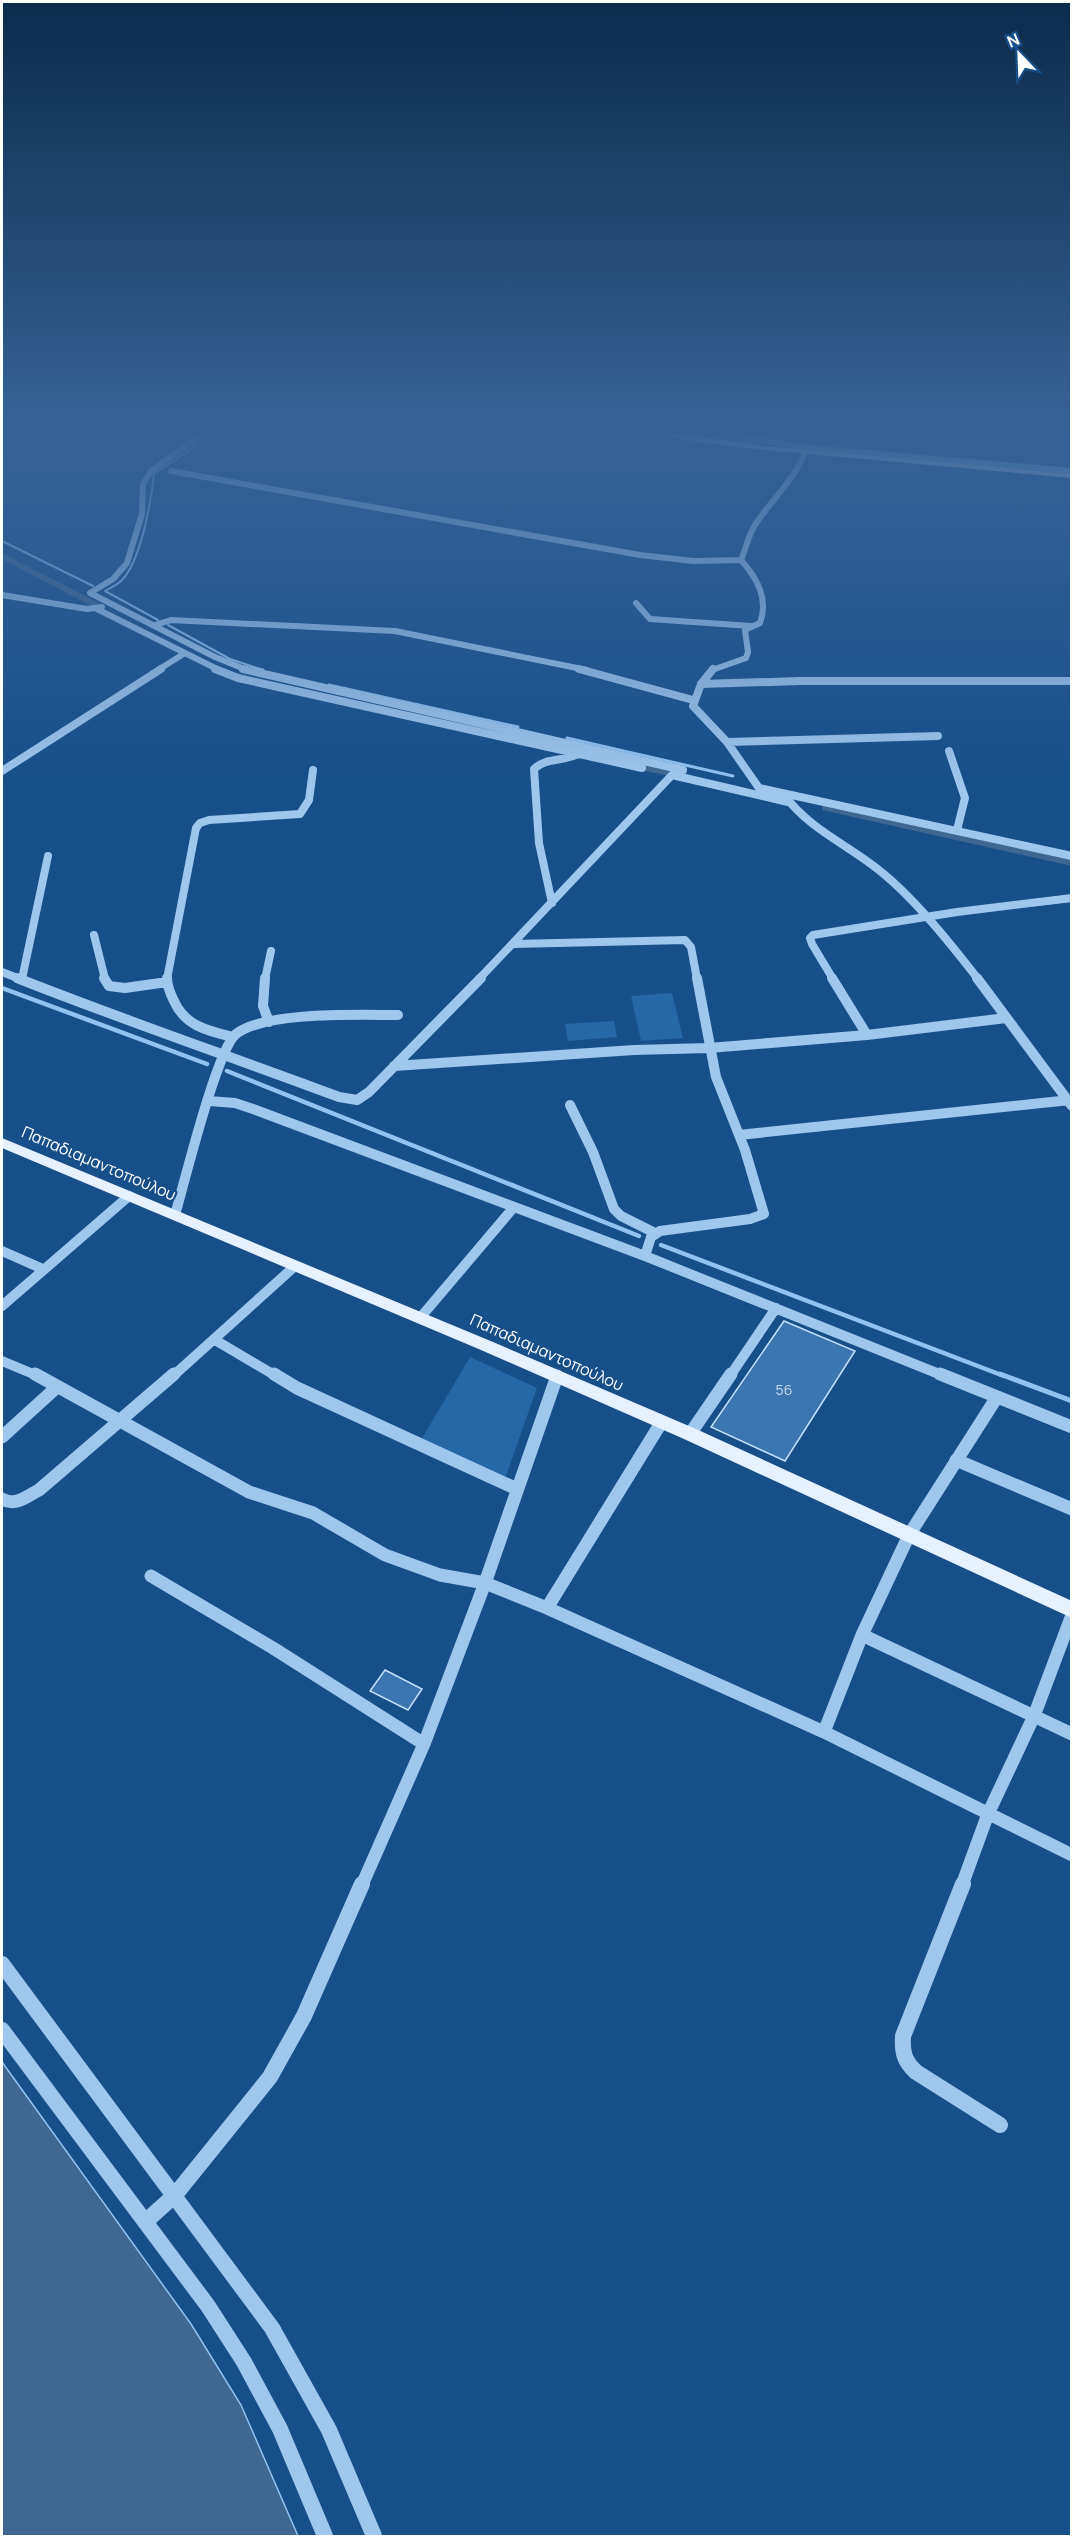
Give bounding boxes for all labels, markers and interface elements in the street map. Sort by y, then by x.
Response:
north arrow [989,24,1049,84]
text: N [1004,28,1023,53]
street label: Παπαδιαμαντοπούλου [18,1120,180,1206]
street label: Παπαδιαμαντοπούλου [467,1308,627,1396]
house number: 56 [776,1380,792,1399]

